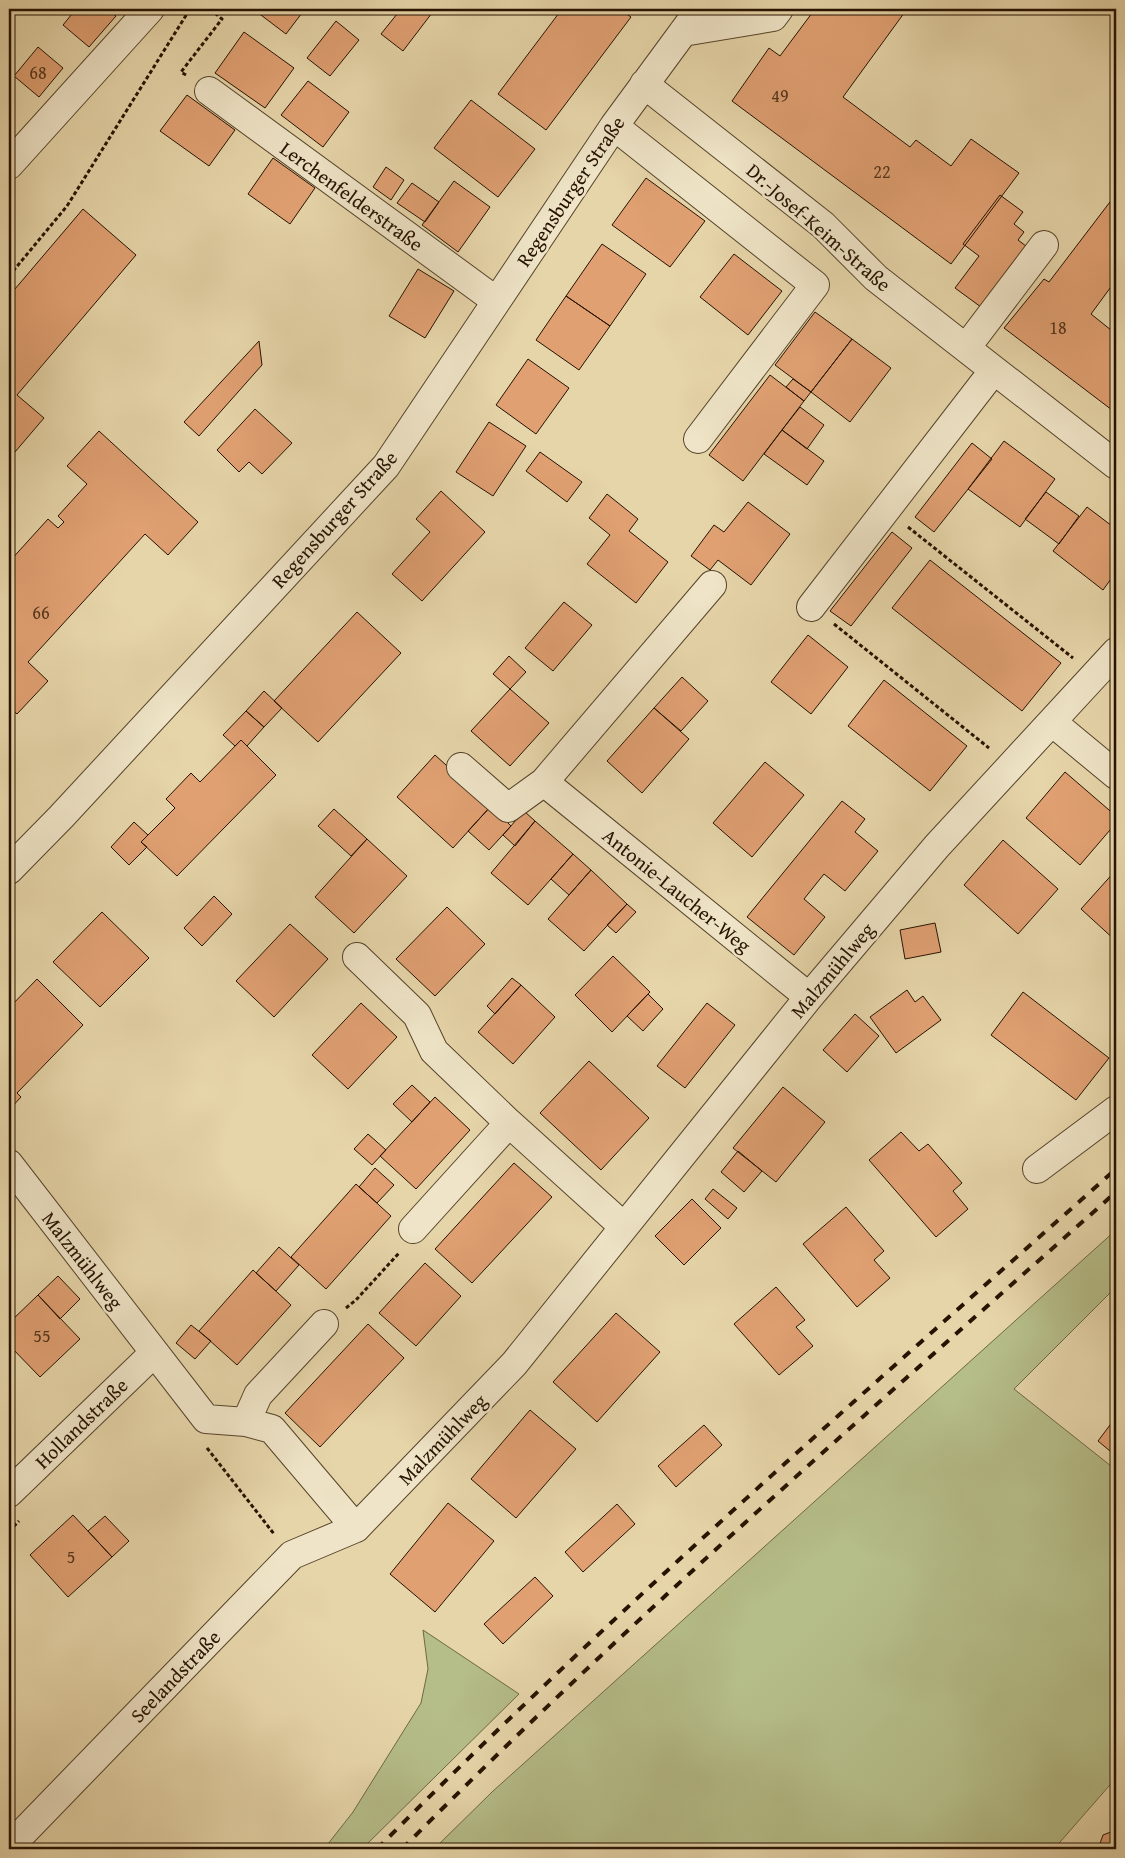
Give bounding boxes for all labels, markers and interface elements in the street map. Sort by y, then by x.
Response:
house number: 68 [29,59,47,86]
house number: 49 [771,82,789,109]
street label: Regensburger Straße [509,110,631,272]
street label: Lerchenfelderstraße [274,134,430,258]
street label: Dr.-Josef-Keim-Straße [740,156,898,298]
house number: 22 [873,158,891,185]
house number: 18 [1049,314,1067,341]
street label: Regensburger Straße [264,444,404,594]
house number: 66 [32,599,50,626]
street label: Antonie-Laucher-Weg [597,821,757,959]
street label: Malzmühlweg [783,916,881,1024]
street label: Malzmühlweg [35,1205,131,1315]
house number: 55 [33,1322,51,1349]
street label: Hollandstraße [28,1371,134,1475]
street label: Malzmühlweg [391,1387,493,1491]
house number: 5 [67,1543,75,1570]
street label: Seelandstraße [123,1623,227,1729]

